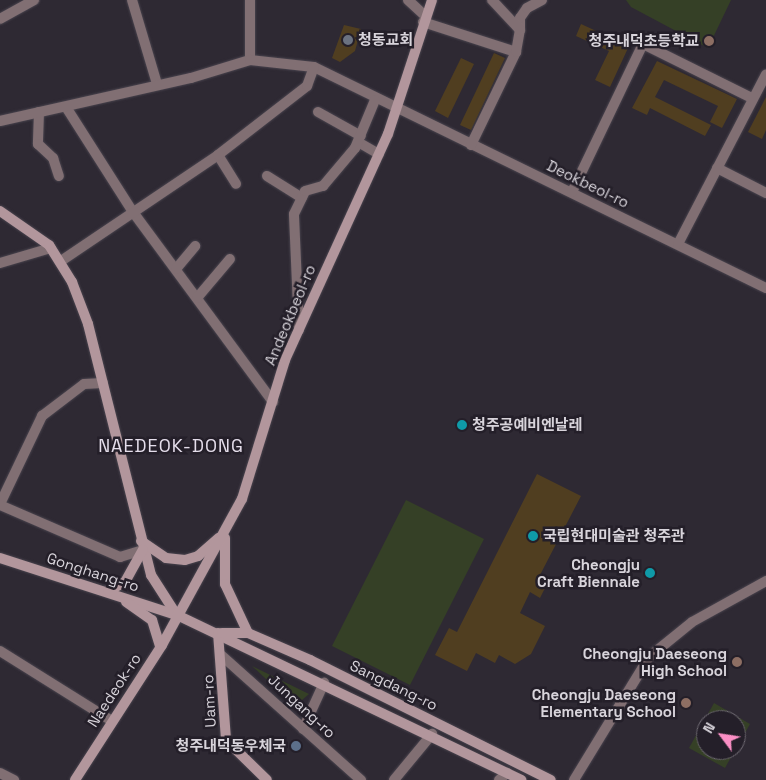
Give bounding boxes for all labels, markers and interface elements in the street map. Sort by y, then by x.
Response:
place label: 청동교회 [358,31,413,49]
place label: 청주내덕초등학교 [589,32,699,50]
marker: 청동교회 [342,34,354,46]
marker: 청주내덕초등학교 [703,35,715,47]
street label: Deokbeol-ro [544,156,632,212]
street label: Andeokbeol-ro [261,262,319,368]
place label: 청주공예비엔날레 [472,416,582,434]
marker: 청주공예비엔날레 [456,419,468,431]
district label: NAEDEOK-DONG [97,435,245,457]
place label: 국립현대미술관 청주관 [543,527,685,545]
marker: 국립현대미술관 청주관 [527,530,539,542]
street label: Gonghang-ro [45,549,141,595]
place label: Cheongju Craft Biennale [537,555,640,590]
marker: Cheongju Craft Biennale [644,567,656,579]
place label: Cheongju Daeseong High School [583,644,727,679]
street label: Naedeok-ro [84,650,144,730]
street label: Sangdang-ro [347,656,441,714]
marker: Cheongju Daeseong High School [731,656,743,668]
street label: Jungang-ro [265,670,339,742]
street label: Uam-ro [199,674,219,728]
place label: Cheongju Daeseong Elementary School [532,685,676,720]
marker: Cheongju Daeseong Elementary School [680,697,692,709]
north arrow [696,710,746,760]
text: N [699,719,719,736]
place label: 청주내덕동우체국 [176,737,286,755]
marker: 청주내덕동우체국 [290,740,302,752]

